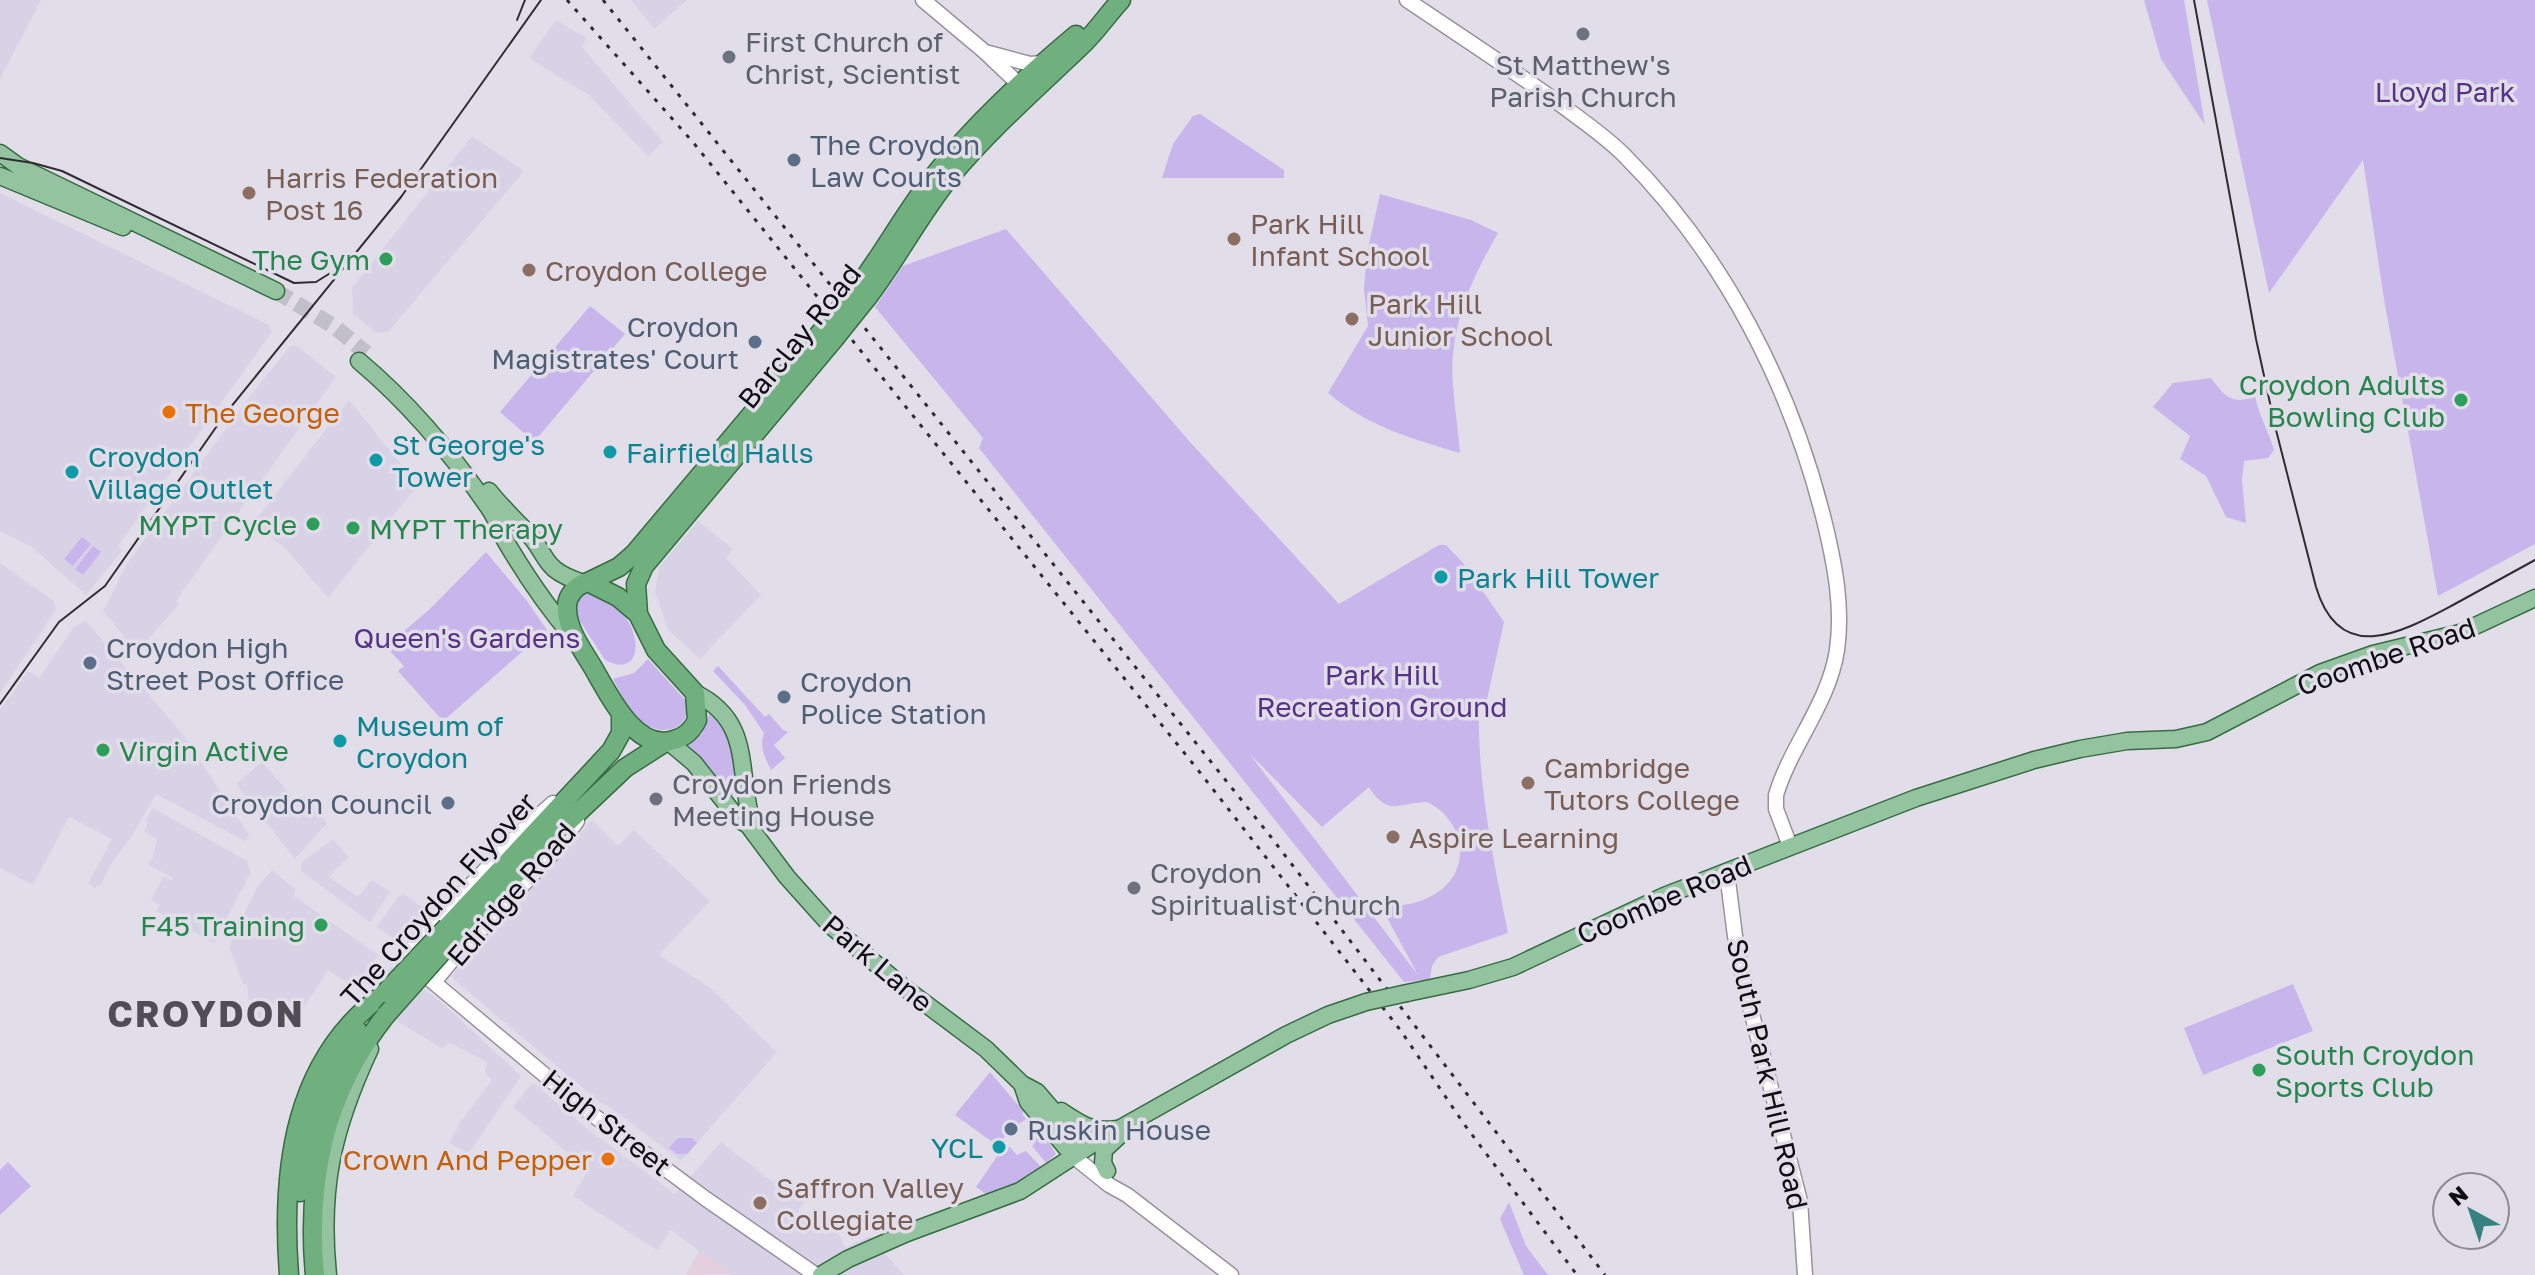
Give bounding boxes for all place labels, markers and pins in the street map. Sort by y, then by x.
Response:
place label: First Church of Christ, Scientist [745,25,961,90]
marker: St Matthew's Parish Church [1574,25,1592,43]
marker: First Church of Christ, Scientist [720,48,738,66]
place label: St Matthew's Parish Church [1489,48,1677,113]
place label: The Croydon Law Courts [810,128,980,193]
marker: The Croydon Law Courts [785,151,803,169]
place label: Harris Federation Post 16 [265,161,498,226]
marker: Harris Federation Post 16 [240,184,258,202]
place label: Park Hill Infant School [1250,207,1430,272]
marker: Park Hill Infant School [1225,230,1243,248]
place label: The Gym [252,243,370,276]
marker: The Gym [377,250,395,268]
place label: Croydon College [545,254,767,287]
marker: Croydon College [520,261,538,279]
place label: Park Hill Junior School [1368,287,1553,352]
place label: Croydon Magistrates' Court [491,310,739,375]
marker: Park Hill Junior School [1343,310,1361,328]
marker: Croydon Magistrates' Court [746,333,764,351]
place label: Croydon Adults Bowling Club [2239,368,2445,433]
marker: Croydon Adults Bowling Club [2452,391,2470,409]
place label: The George [185,396,340,429]
marker: The George [160,403,178,421]
place label: St George's Tower [392,428,545,493]
place label: Fairfield Halls [626,436,814,469]
place label: Croydon Village Outlet [88,440,273,505]
marker: Fairfield Halls [601,443,619,461]
marker: St George's Tower [367,451,385,469]
marker: Croydon Village Outlet [63,463,81,481]
place label: MYPT Cycle [138,508,297,541]
place label: MYPT Therapy [369,512,563,545]
marker: MYPT Cycle [304,515,322,533]
marker: MYPT Therapy [344,519,362,537]
place label: Park Hill Tower [1457,561,1659,594]
marker: Park Hill Tower [1432,568,1450,586]
place label: Croydon High Street Post Office [106,631,344,696]
marker: Croydon High Street Post Office [81,654,99,672]
place label: Croydon Police Station [800,665,987,730]
marker: Croydon Police Station [775,688,793,706]
place label: Museum of Croydon [356,709,504,774]
marker: Museum of Croydon [331,732,349,750]
place label: Virgin Active [119,734,289,767]
marker: Virgin Active [94,741,112,759]
place label: Cambridge Tutors College [1544,751,1740,816]
place label: Croydon Friends Meeting House [672,767,892,832]
marker: Cambridge Tutors College [1519,774,1537,792]
place label: Croydon Council [211,787,432,820]
marker: Croydon Friends Meeting House [647,790,665,808]
marker: Croydon Council [439,794,457,812]
place label: Aspire Learning [1409,821,1619,854]
marker: Aspire Learning [1384,828,1402,846]
place label: Croydon Spiritualist Church [1150,856,1401,921]
marker: Croydon Spiritualist Church [1125,879,1143,897]
place label: F45 Training [140,909,305,942]
marker: F45 Training [312,916,330,934]
place label: South Croydon Sports Club [2275,1038,2474,1103]
marker: South Croydon Sports Club [2250,1061,2268,1079]
place label: Ruskin House [1027,1113,1211,1146]
marker: Ruskin House [1002,1120,1020,1138]
place label: YCL [931,1131,983,1164]
marker: YCL [990,1138,1008,1156]
place label: Crown And Pepper [343,1143,592,1176]
marker: Crown And Pepper [599,1150,617,1168]
place label: Saffron Valley Collegiate [776,1171,964,1236]
marker: Saffron Valley Collegiate [751,1194,769,1212]

